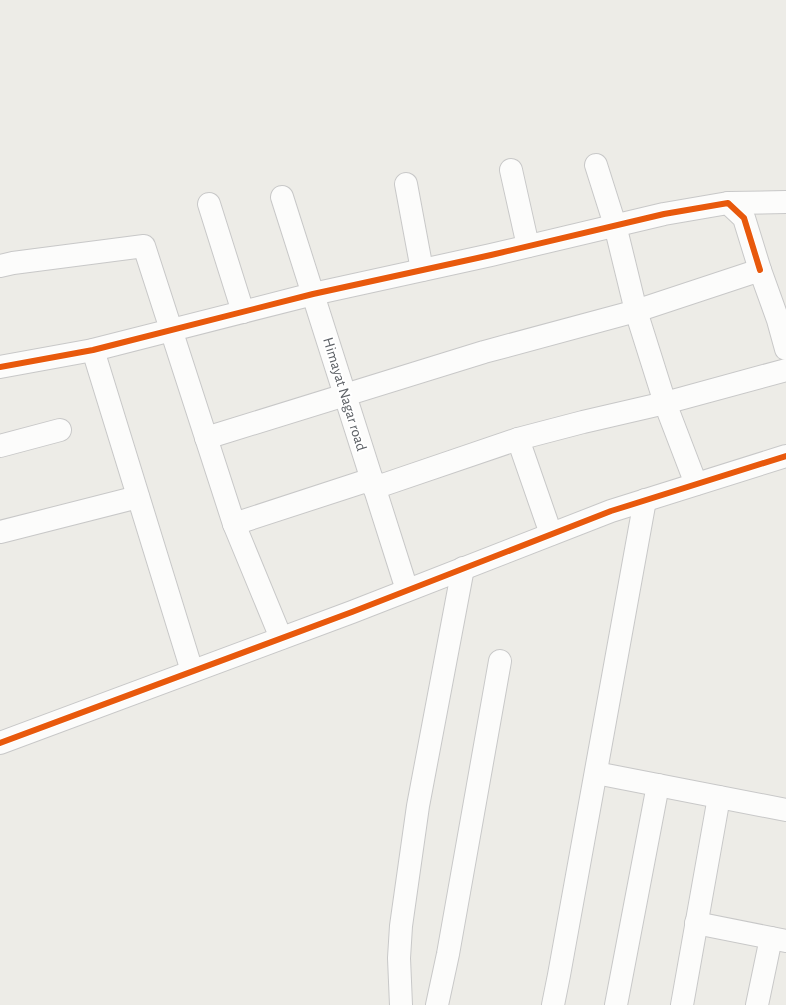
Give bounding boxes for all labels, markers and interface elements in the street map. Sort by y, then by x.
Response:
street label: Himayat Nagar road [320,336,369,453]

